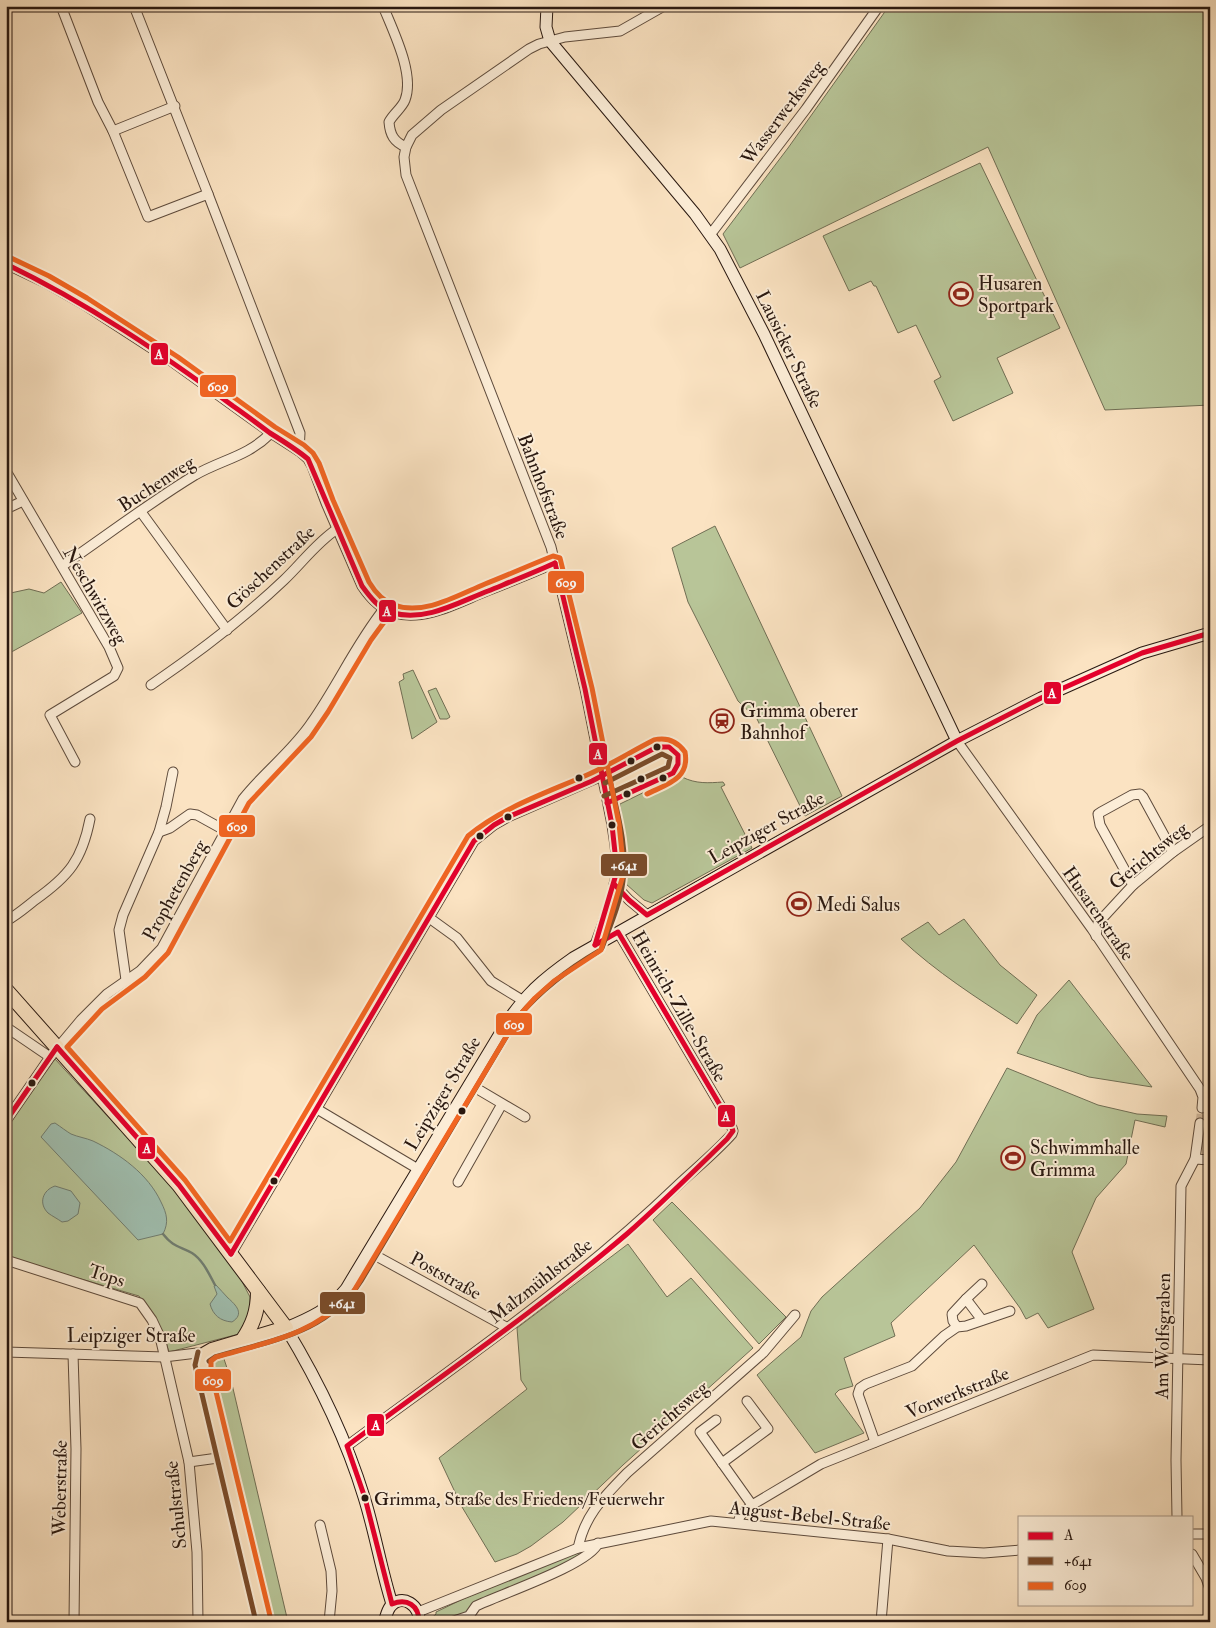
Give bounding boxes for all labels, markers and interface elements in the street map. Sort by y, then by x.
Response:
street label: Wasserwerksweg [735,55,830,170]
place label: Husaren Sportpark [978,272,1054,319]
sports icon: Husaren Sportpark [948,281,974,307]
street label: Lausicker Straße [750,287,828,412]
line badge: A [150,342,169,366]
text: A [154,346,164,363]
line badge: 609 [199,374,237,398]
text: 609 [207,378,229,395]
street label: Bahnhofstraße [512,430,574,543]
street label: Buchenweg [114,450,200,517]
street label: Göschenstraße [221,520,320,615]
street label: Neschwitzweg [57,542,133,649]
line badge: 609 [547,570,585,594]
text: 609 [555,574,577,591]
line badge: A [378,599,397,623]
text: A [382,603,392,620]
line badge: A [1043,681,1062,705]
text: A [1047,685,1057,702]
place label: Grimma oberer Bahnhof [740,699,858,745]
station icon: Grimma oberer Bahnhof [709,708,735,734]
line badge: A [588,742,608,766]
unlabelled marker [652,742,662,752]
text: A [593,746,603,763]
unlabelled marker [626,756,636,766]
unlabelled marker [574,773,584,783]
unlabelled marker [658,773,668,783]
unlabelled marker [636,774,646,784]
street label: Leipziger Straße [704,786,829,870]
unlabelled marker [622,789,632,799]
unlabelled marker [503,812,513,822]
line badge: 609 [218,814,256,838]
street label: Gerichtsweg [1104,816,1194,895]
text: 609 [226,818,248,835]
unlabelled marker [607,820,617,830]
unlabelled marker [475,831,485,841]
street label: Prophetenberg [137,835,214,946]
line badge: +641 [600,853,648,877]
text: +641 [611,857,637,874]
street label: Husarenstraße [1057,862,1140,966]
sports icon: Medi Salus [786,891,812,917]
place label: Medi Salus [816,893,900,917]
street label: Heinrich-Zille-Straße [626,927,732,1086]
line badge: 609 [495,1012,533,1036]
text: 609 [503,1016,525,1033]
street label: Leipziger Straße [399,1032,487,1155]
unlabelled marker [27,1078,37,1088]
line badge: A [717,1104,736,1128]
unlabelled marker [457,1106,467,1116]
text: A [721,1108,731,1125]
line badge: A [137,1136,156,1160]
place label: Schwimmhalle Grimma [1030,1136,1140,1182]
text: A [142,1140,152,1157]
sports icon: Schwimmhalle Grimma [1000,1145,1026,1171]
unlabelled marker [269,1176,279,1186]
street label: Malzmühlstraße [484,1233,597,1329]
street label: Poststraße [406,1246,486,1305]
street label: Tops [85,1259,128,1294]
street label: Am Wolfsgraben [1150,1272,1176,1400]
line badge: +641 [319,1291,366,1315]
text: +641 [329,1295,355,1312]
street label: Leipziger Straße [67,1324,195,1349]
street label: Vorwerkstraße [902,1361,1013,1425]
line badge: 609 [194,1368,232,1392]
text: 609 [202,1372,224,1389]
street label: Gerichtsweg [626,1375,714,1456]
line badge: A [366,1413,385,1437]
text: A [371,1417,381,1434]
street label: Weberstraße [47,1440,73,1537]
street label: Schulstraße [159,1460,193,1550]
place label: Grimma, Straße des Friedens/Feuerwehr [374,1488,665,1511]
marker: Grimma, Straße des Friedens/Feuerwehr [360,1493,370,1503]
street label: August-Bebel-Straße [727,1495,892,1536]
legend [1018,1516,1194,1606]
text: A [1063,1526,1074,1545]
text: +641 [1064,1552,1092,1571]
text: 609 [1064,1576,1087,1595]

